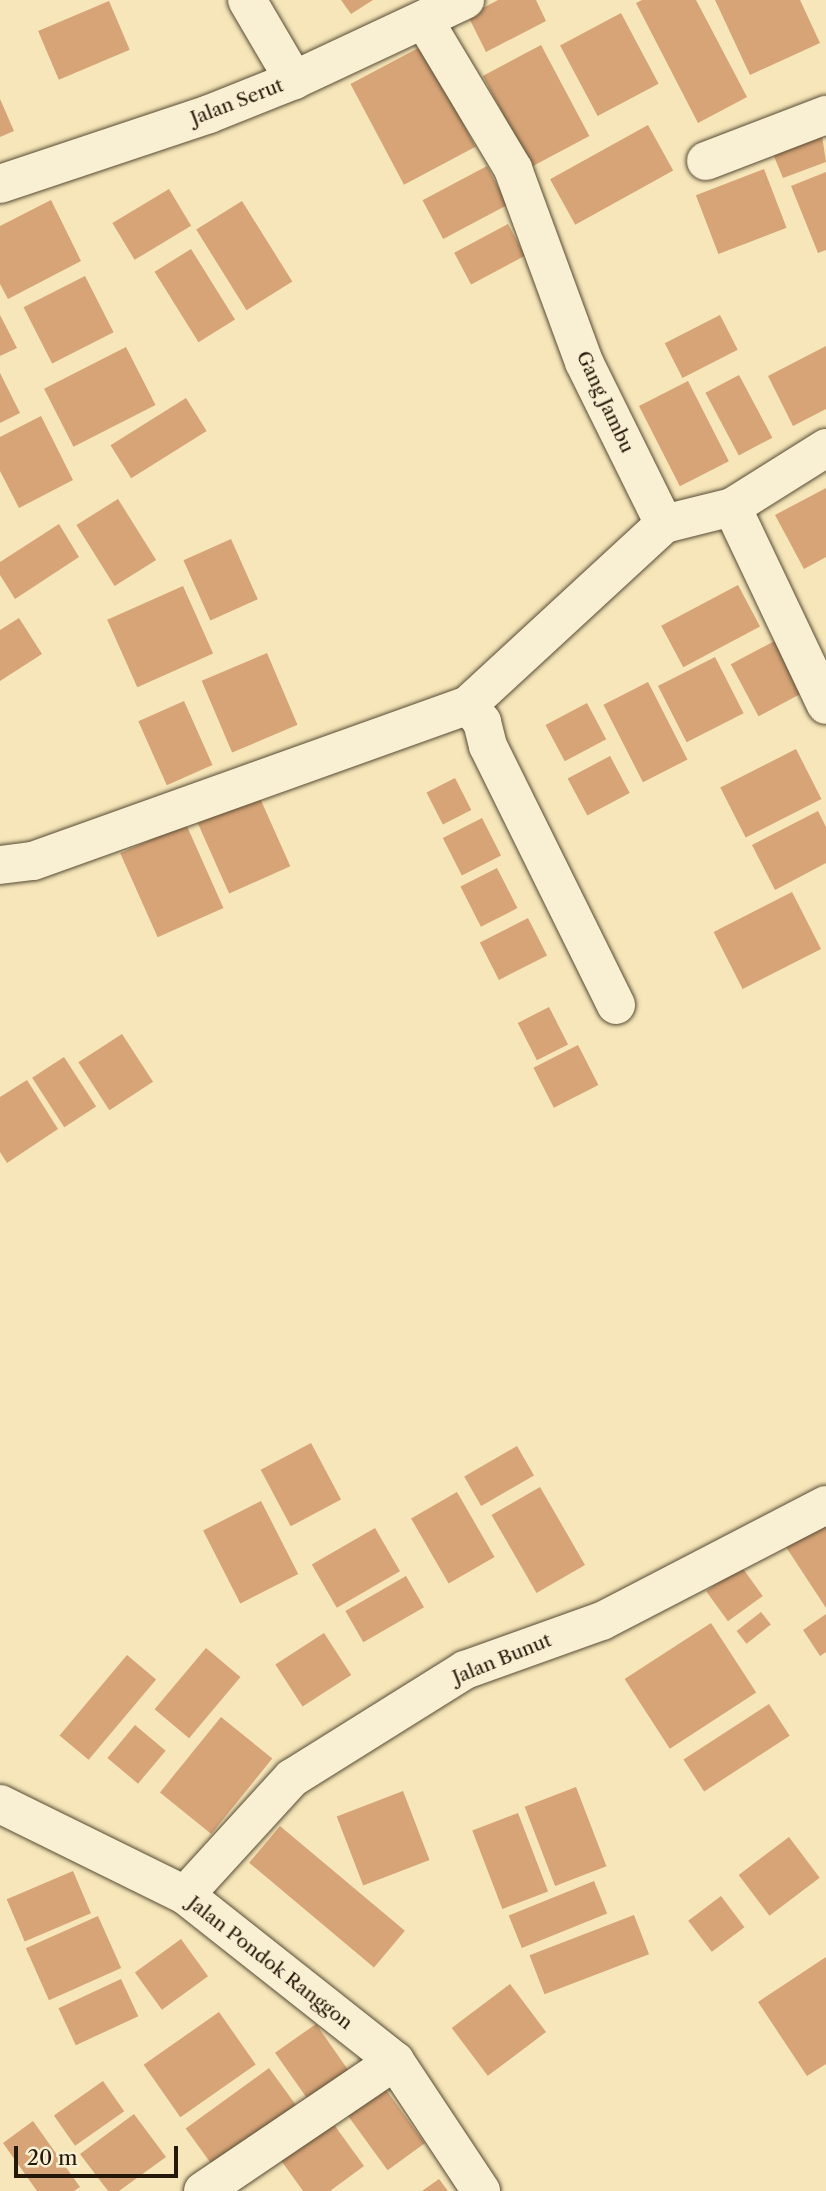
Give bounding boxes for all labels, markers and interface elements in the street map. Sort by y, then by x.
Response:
street label: Jalan Serut [187,74,287,130]
street label: Gang Jambu [571,347,639,457]
street label: Jalan Bunut [449,1629,555,1689]
street label: Jalan Pondok Ranggon [183,1891,357,2035]
scale bar [18,2132,182,2176]
text: 20 m [27,2145,78,2170]

